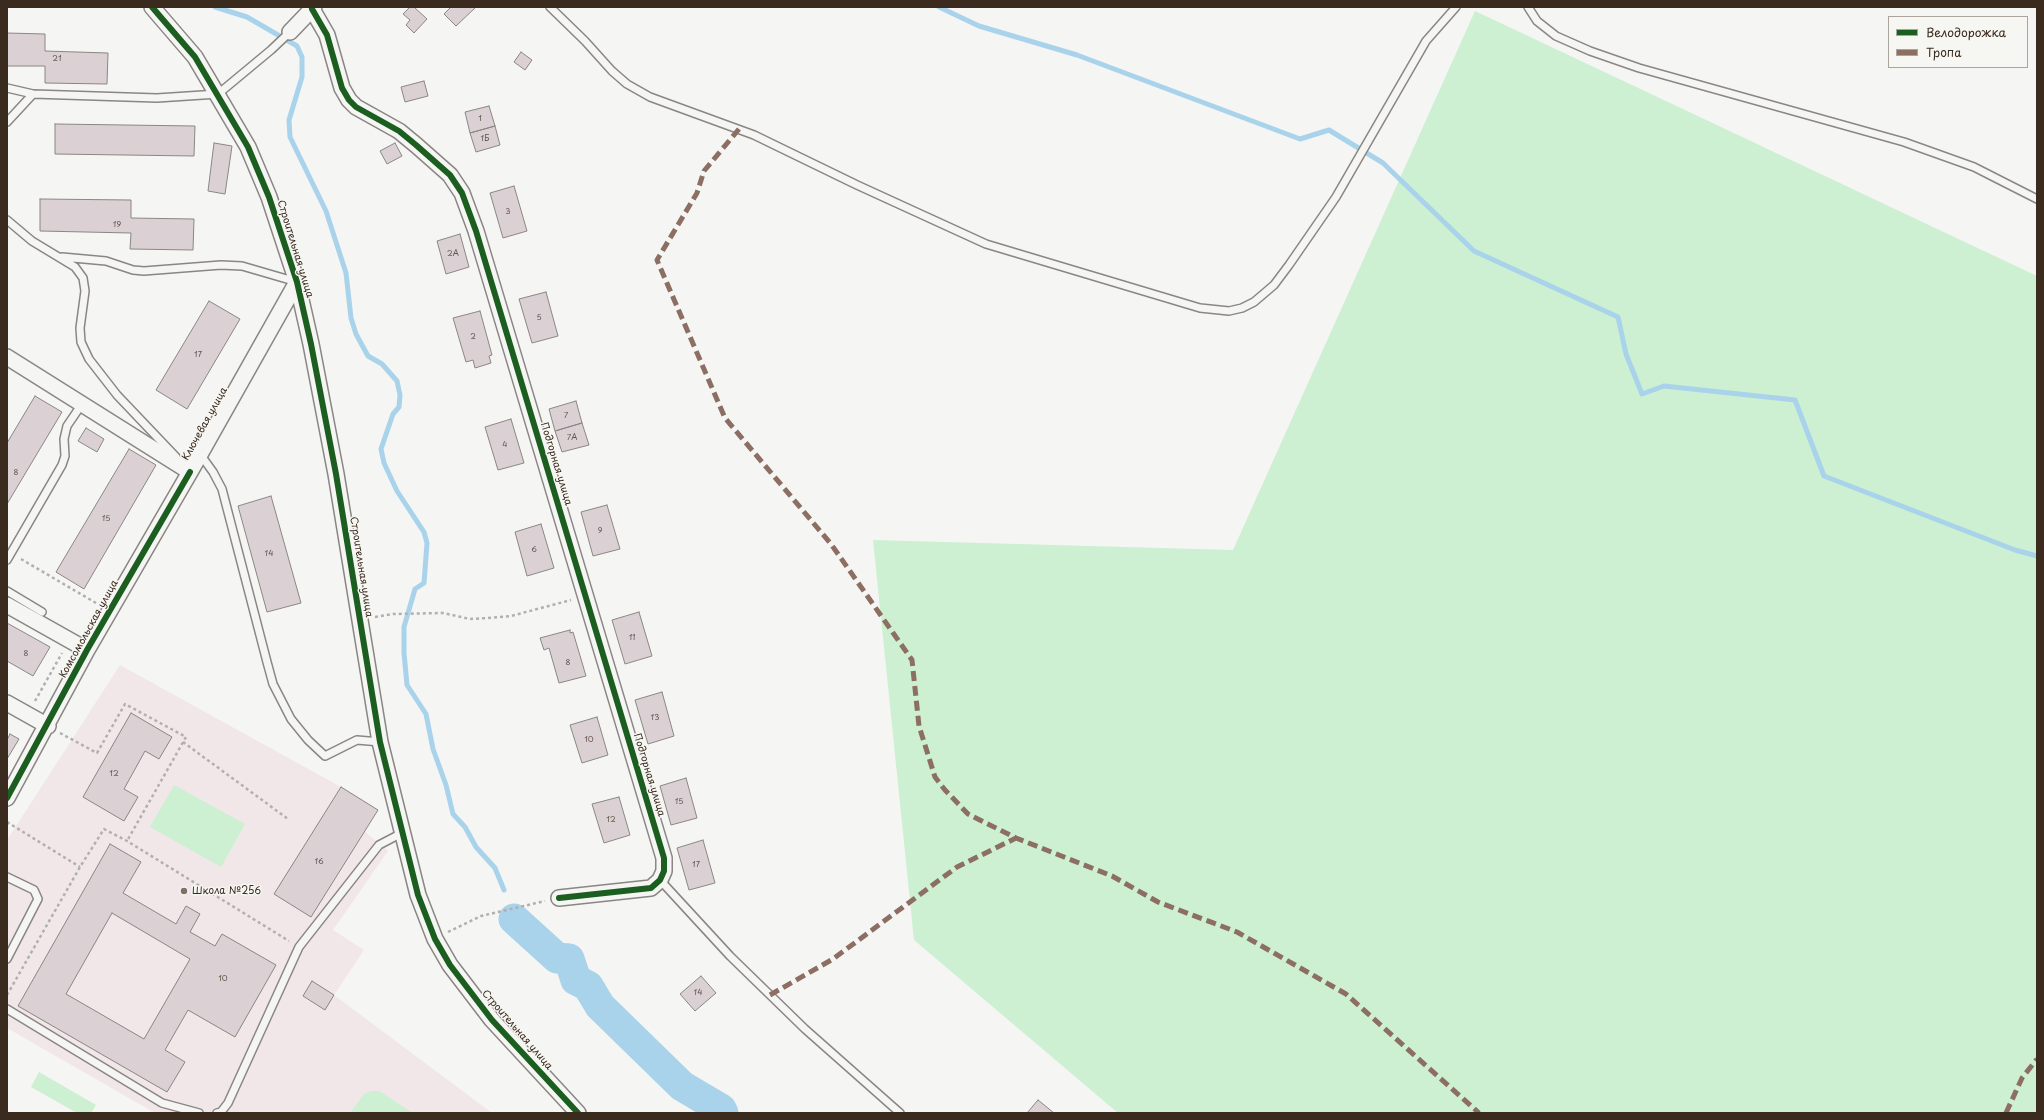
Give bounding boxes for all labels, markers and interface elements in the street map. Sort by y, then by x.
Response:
legend [1888,16,2028,68]
text: Велодорожка [1926,23,2006,41]
text: Тропа [1926,43,1962,61]
house number: 21 [52,54,62,64]
house number: 1 [478,114,482,124]
house number: 1Б [481,134,489,144]
street label: Строительная улица [274,199,316,299]
house number: 3 [505,207,511,217]
house number: 19 [113,220,121,230]
house number: 2А [447,249,459,259]
house number: 5 [536,313,542,323]
house number: 2 [470,332,476,342]
house number: 17 [194,350,202,360]
street label: Ключевая улица [180,385,230,463]
house number: 7 [564,411,568,421]
street label: Подгорная улица [538,421,574,507]
house number: 7А [567,433,577,443]
house number: 4 [502,440,508,450]
house number: 8 [14,468,18,478]
house number: 15 [102,514,110,524]
street label: Строительная улица [347,516,375,618]
house number: 9 [598,526,602,536]
house number: 6 [531,545,537,555]
house number: 14 [265,549,273,559]
street label: Комсомольская улица [57,578,121,680]
house number: 11 [629,633,635,643]
house number: 8 [24,649,28,659]
house number: 8 [566,658,570,668]
house number: 13 [651,713,659,723]
street label: Подгорная улица [631,732,667,818]
house number: 10 [584,735,594,745]
house number: 12 [109,769,119,779]
house number: 15 [675,797,683,807]
house number: 12 [606,815,616,825]
house number: 16 [314,857,324,867]
house number: 17 [692,860,700,870]
place label: Школа №256 [192,885,261,897]
marker: Школа №256 [179,886,189,896]
house number: 10 [218,974,228,984]
street label: Строительная улица [479,988,555,1072]
house number: 14 [694,988,702,998]

